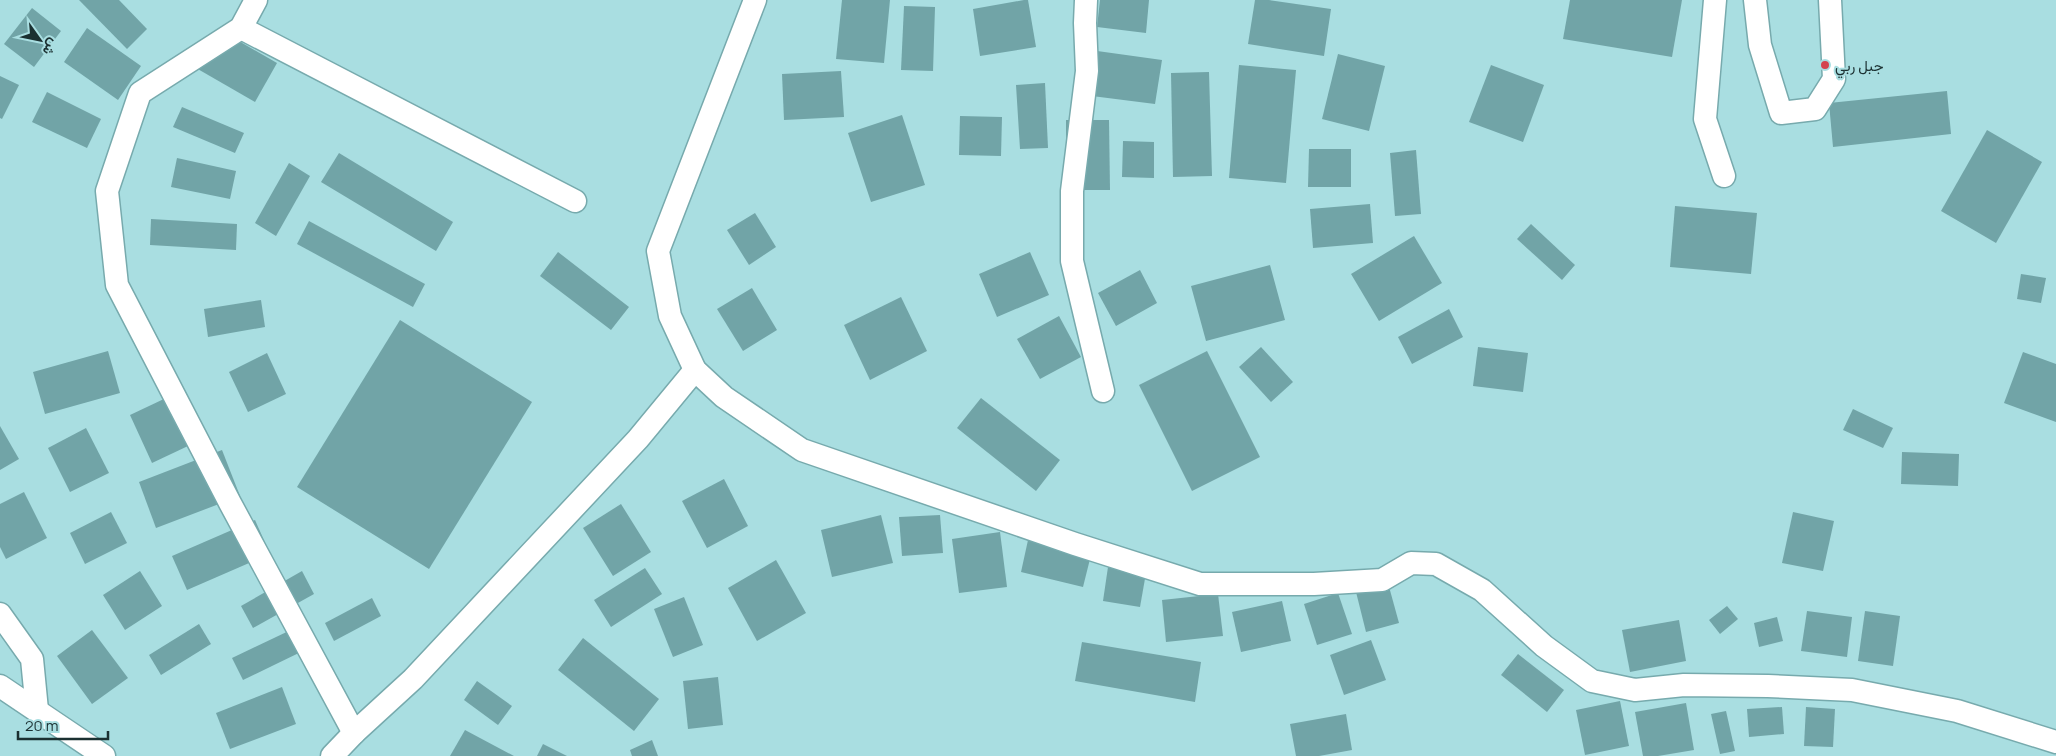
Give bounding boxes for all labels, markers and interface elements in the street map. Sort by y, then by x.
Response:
north arrow [15,15,65,65]
text: ش [39,35,64,60]
place label: جبل ربي [1835,55,1884,79]
marker: جبل ربي [1819,59,1831,71]
scale bar [18,708,108,740]
text: 20 m [25,715,58,736]

